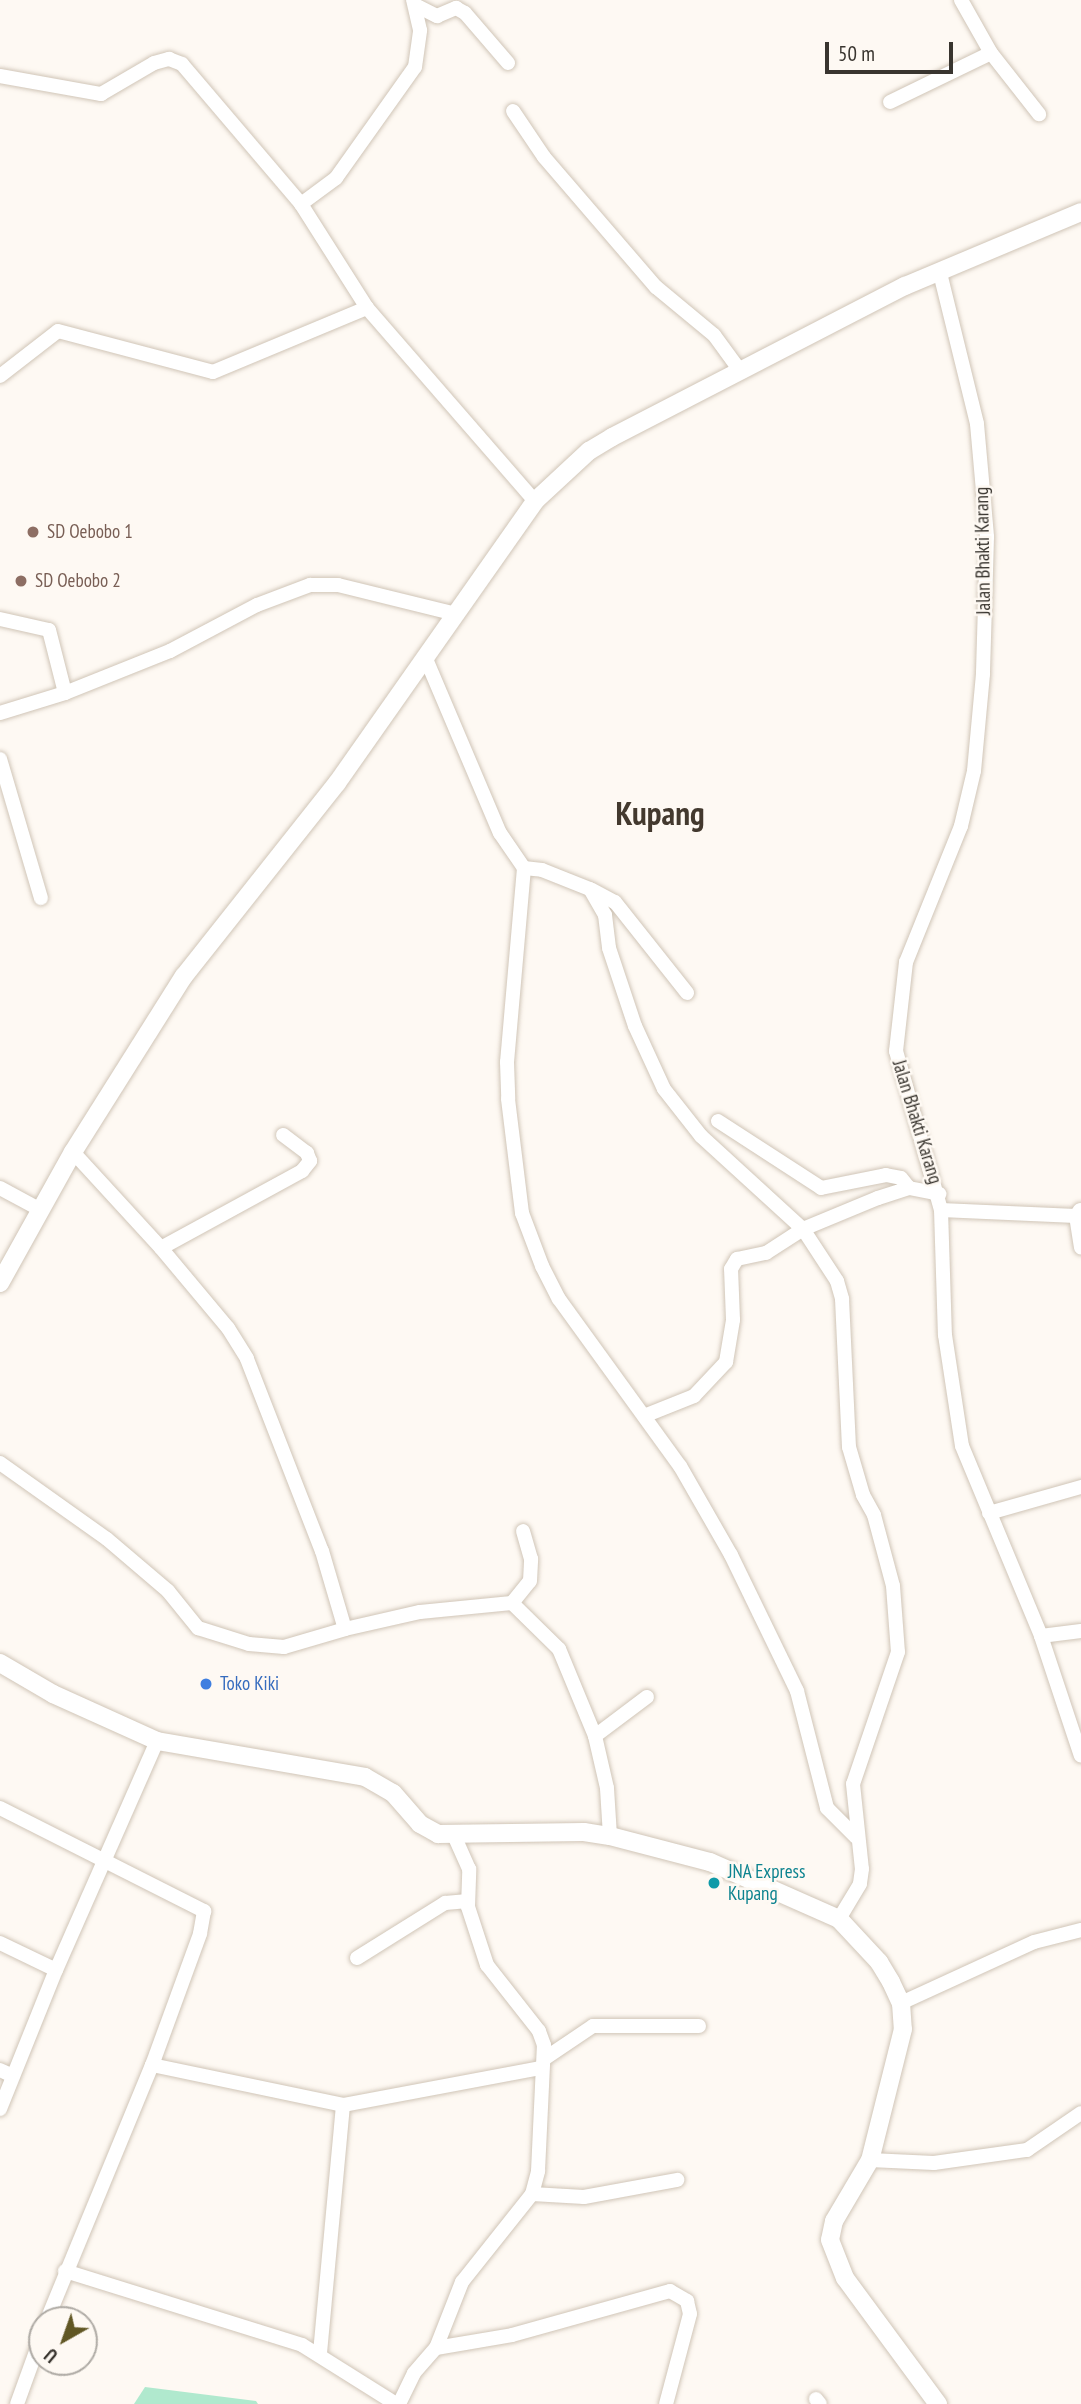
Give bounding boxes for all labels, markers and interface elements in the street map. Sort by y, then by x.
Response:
scale bar [829,28,957,72]
text: 50 m [838,40,875,67]
street label: Jalan Bhakti Karang [970,487,996,615]
place label: SD Oebobo 1 [47,521,133,543]
marker: SD Oebobo 1 [25,524,41,540]
place label: SD Oebobo 2 [35,570,121,592]
marker: SD Oebobo 2 [13,573,29,589]
district label: Kupang [615,793,705,833]
street label: Jalan Bhakti Karang [887,1057,947,1187]
place label: Toko Kiki [220,1673,279,1695]
marker: Toko Kiki [198,1676,214,1692]
place label: JNA Express Kupang [728,1861,806,1905]
marker: JNA Express Kupang [706,1875,722,1891]
north arrow [28,2306,98,2376]
text: U [39,2343,62,2368]

